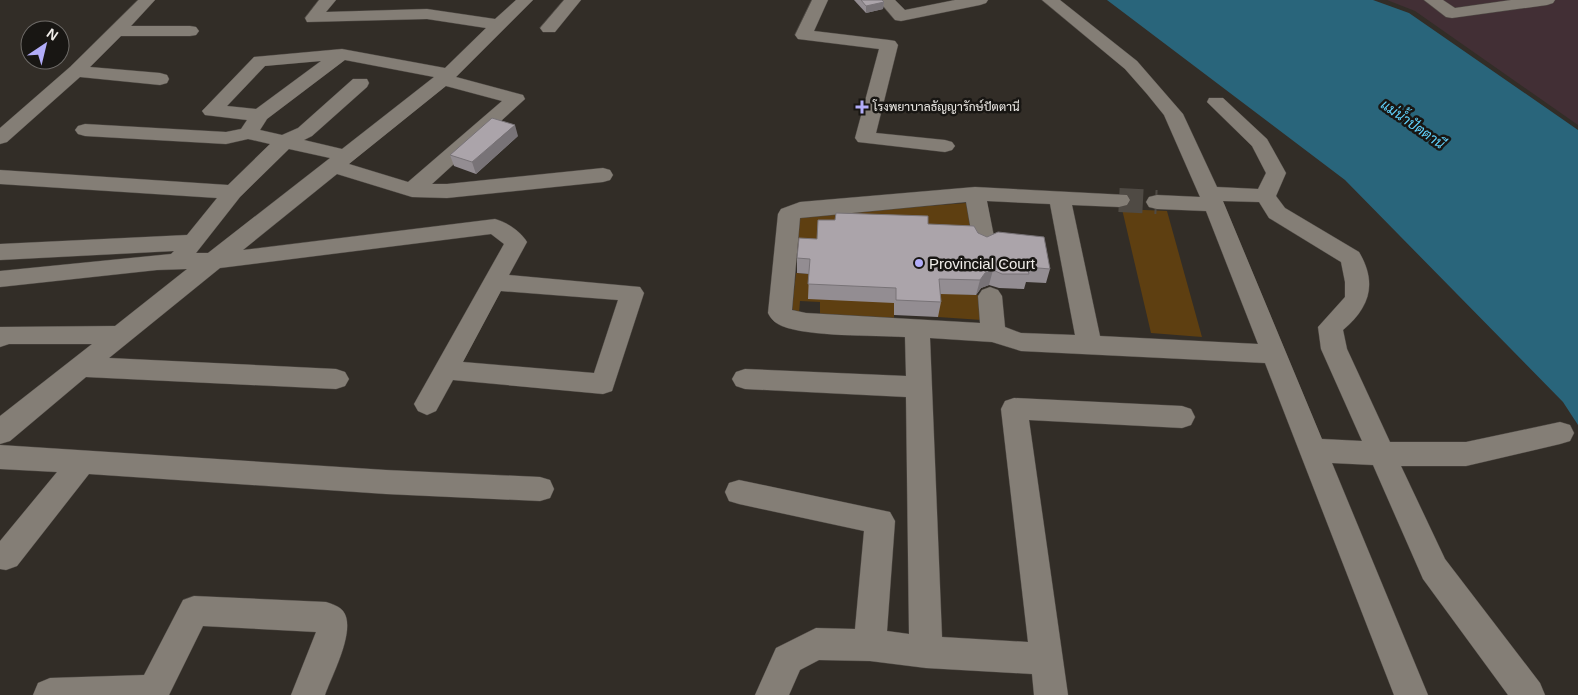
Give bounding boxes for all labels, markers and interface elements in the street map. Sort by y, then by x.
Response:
north arrow [20,20,70,70]
text: N [44,25,61,44]
water label: แม่น้ำปัตตานี [1378,93,1451,152]
place label: โรงพยาบาลธัญญารักษ์ปัตตานี [872,99,1020,114]
marker: โรงพยาบาลธัญญารักษ์ปัตตานี [855,100,869,114]
place label: Provincial Court [929,255,1036,272]
marker: Provincial Court [913,257,925,269]

